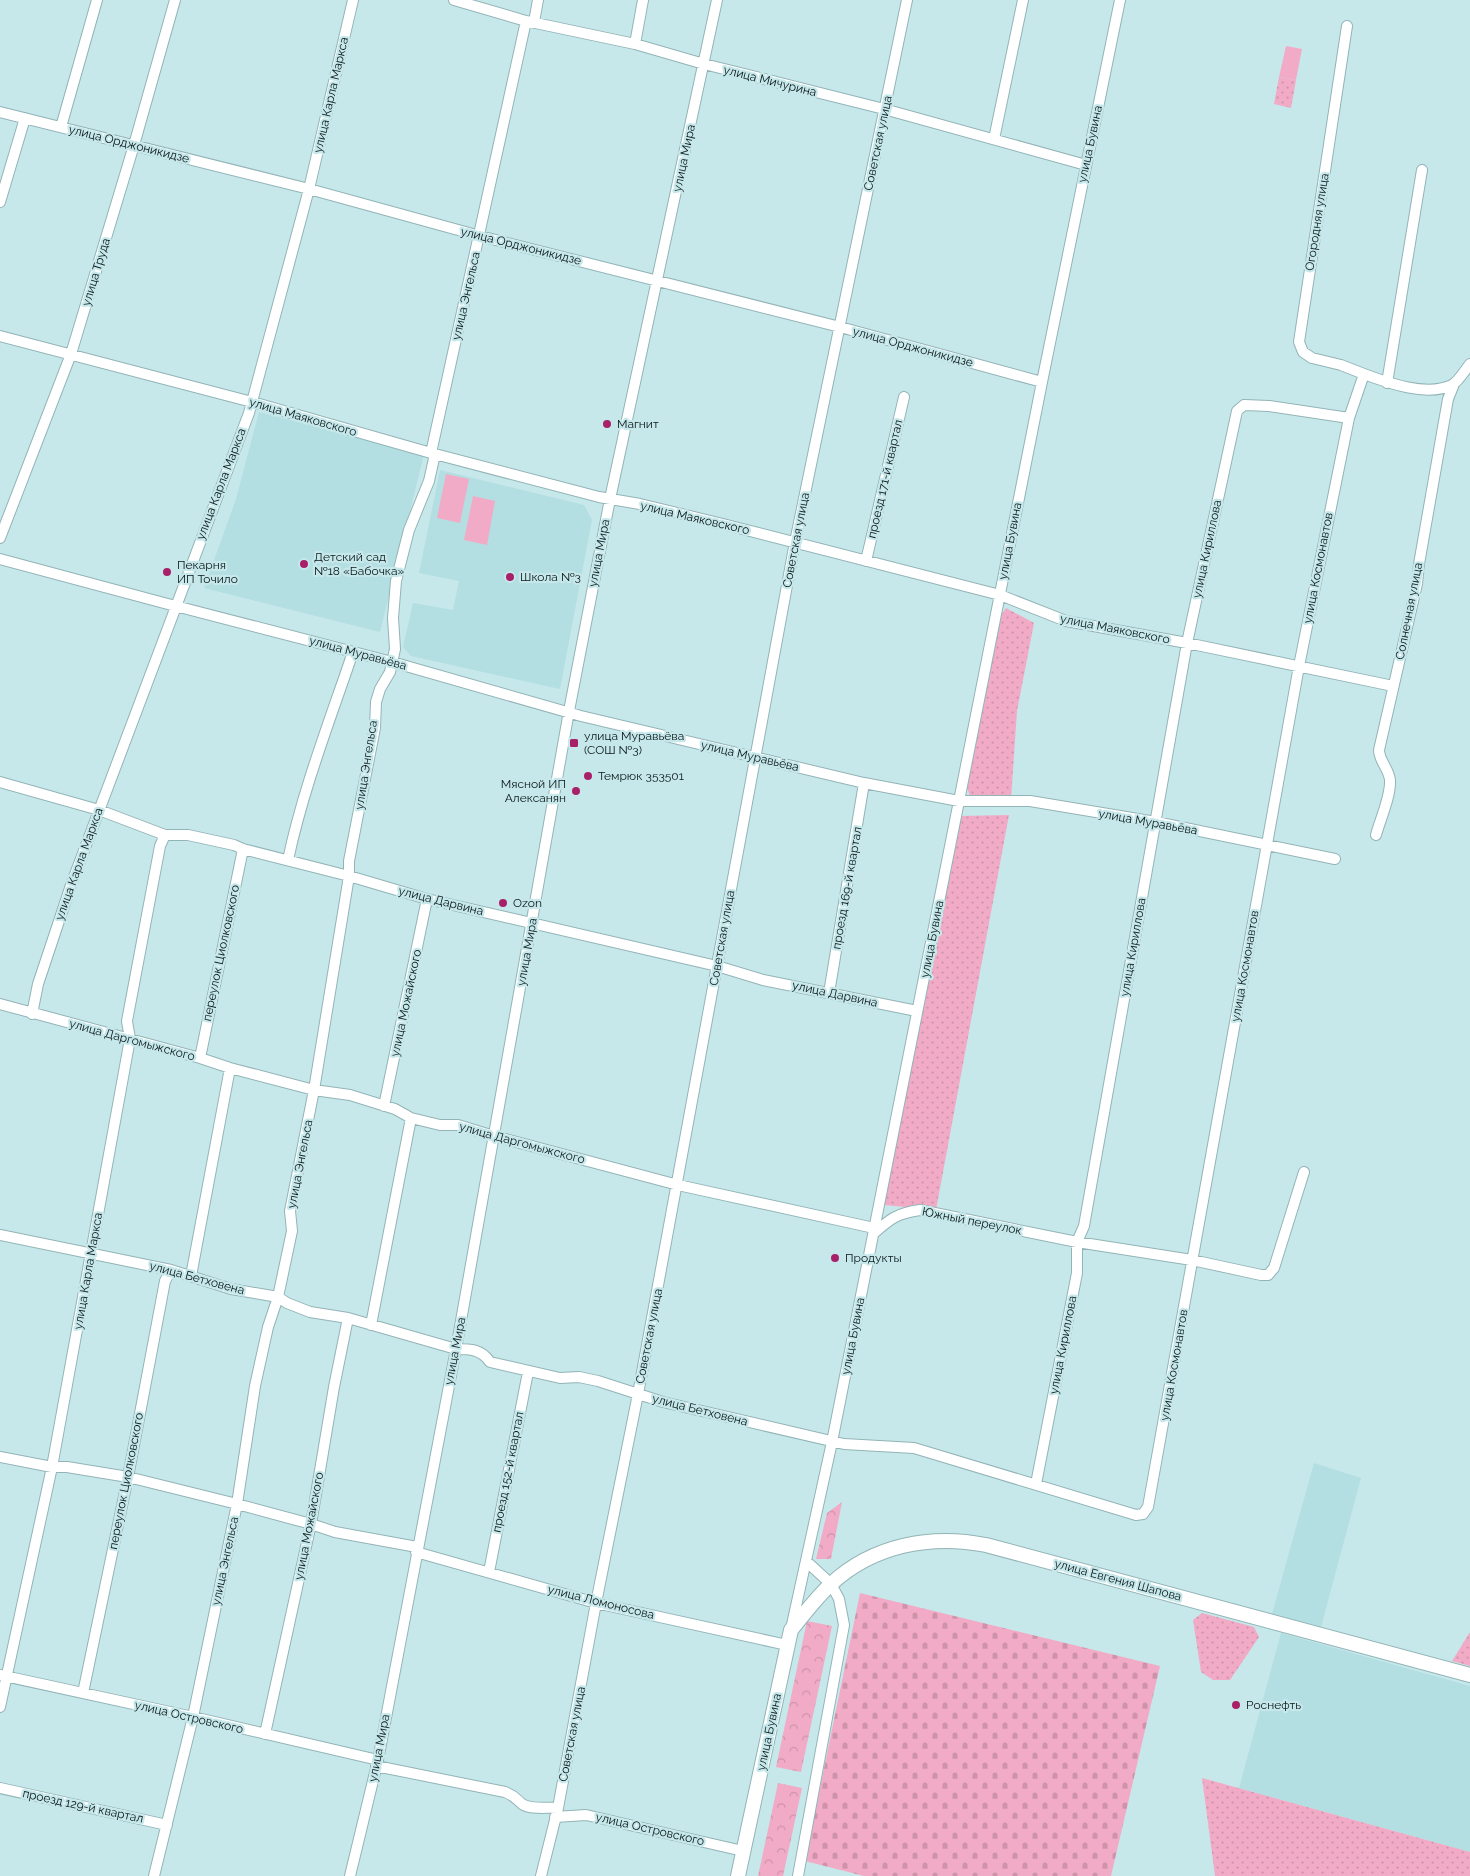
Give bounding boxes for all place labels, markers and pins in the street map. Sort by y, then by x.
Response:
place label: Магнит [617,417,659,431]
marker: Магнит [601,418,613,430]
place label: Детский сад №18 «Бабочка» [314,550,405,578]
place label: Пекарня ИП Точило [177,558,238,586]
marker: Детский сад №18 «Бабочка» [298,558,310,570]
marker: Пекарня ИП Точило [161,566,173,578]
place label: Школа №3 [520,570,581,584]
marker: Школа №3 [504,571,516,583]
place label: улица Муравьёва (СОШ №3) [584,729,684,757]
marker: улица Муравьёва (СОШ №3) [568,737,580,749]
place label: Темрюк 353501 [598,769,684,783]
marker: Темрюк 353501 [582,770,594,782]
place label: Мясной ИП Алексанян [501,777,566,805]
marker: Мясной ИП Алексанян [570,785,582,797]
place label: Ozon [513,896,542,910]
marker: Ozon [497,897,509,909]
place label: Продукты [845,1251,902,1265]
marker: Продукты [829,1252,841,1264]
place label: Роснефть [1246,1698,1301,1712]
marker: Роснефть [1230,1699,1242,1711]

